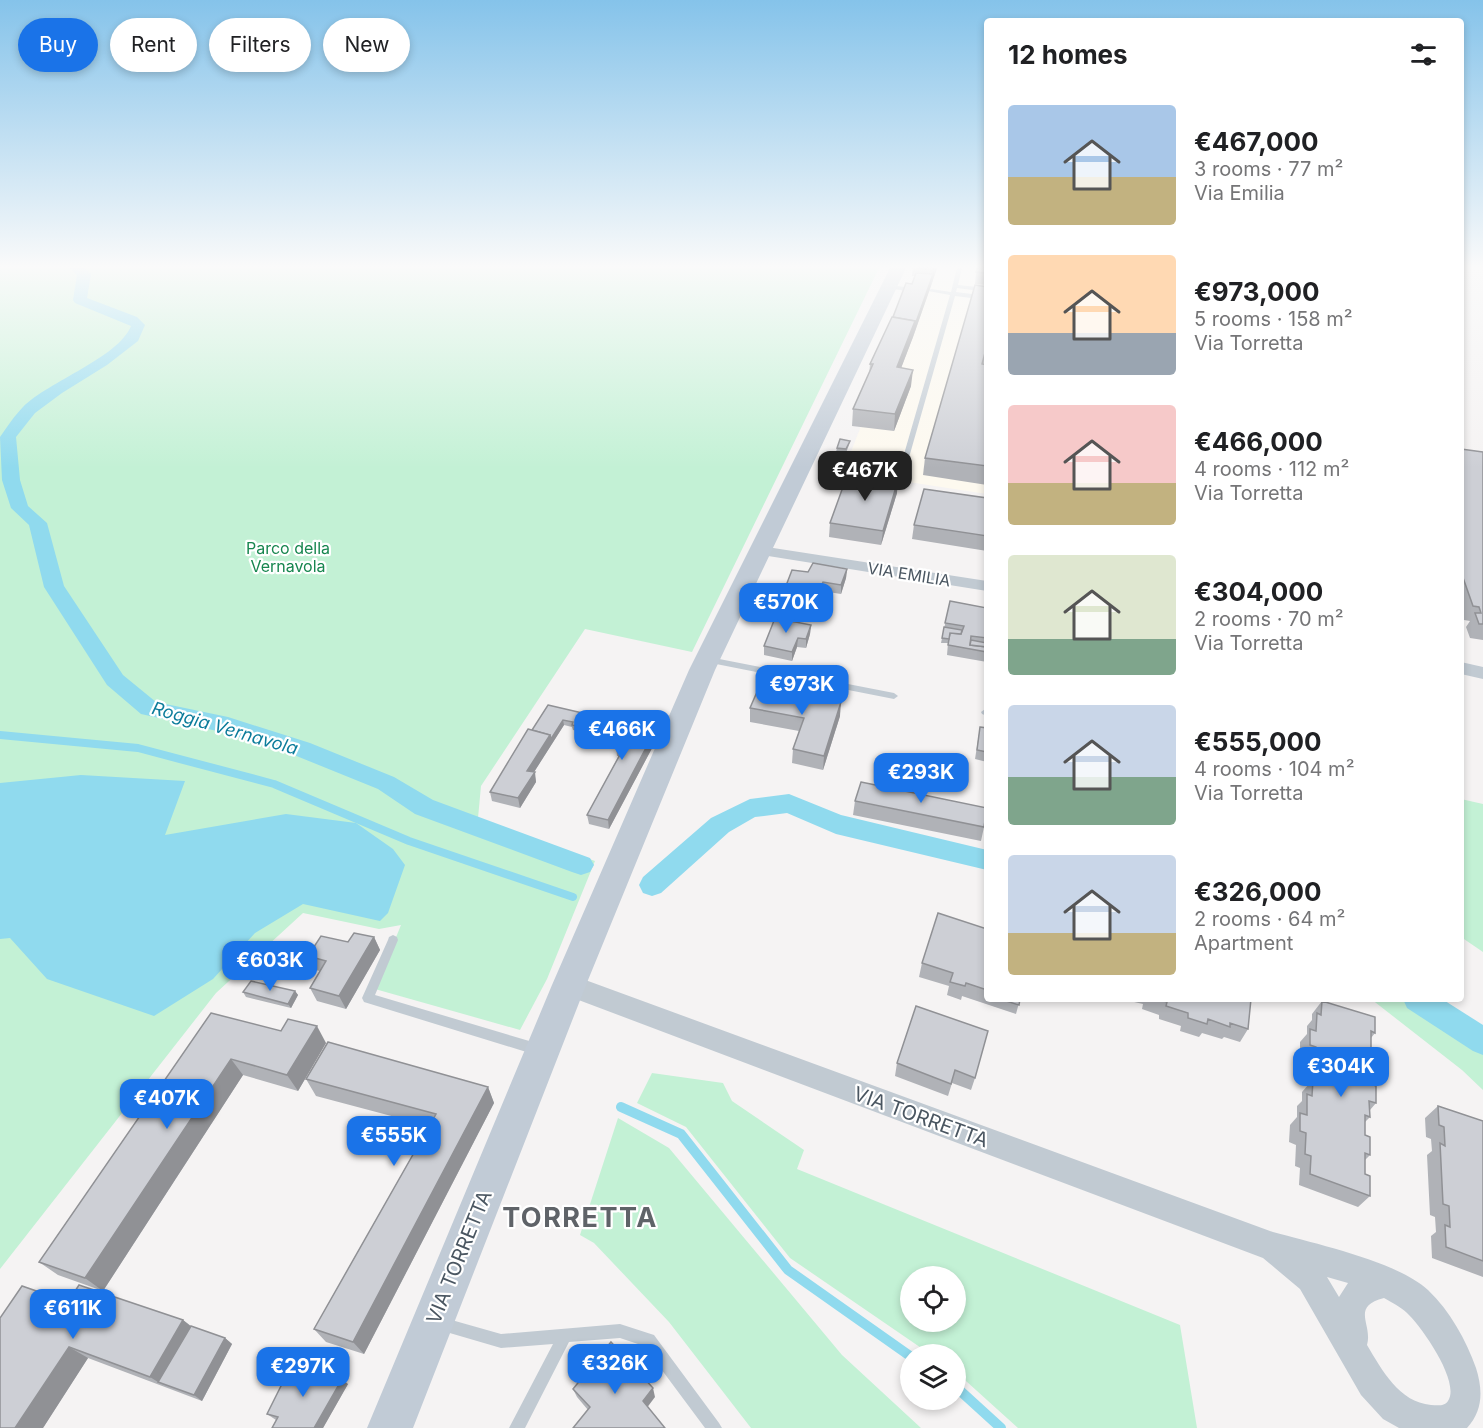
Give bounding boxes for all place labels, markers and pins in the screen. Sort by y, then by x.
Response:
pin: €467K [823,451,907,502]
pin: €570K [744,583,828,634]
pin: €973K [760,665,844,716]
pin: €466K [580,710,664,761]
pin: €293K [879,753,963,804]
pin: €603K [228,941,312,992]
pin: €304K [1299,1047,1383,1098]
pin: €407K [125,1079,209,1130]
pin: €555K [352,1116,436,1167]
pin: €611K [31,1289,115,1340]
pin: €326K [573,1344,657,1395]
pin: €297K [261,1347,345,1398]

